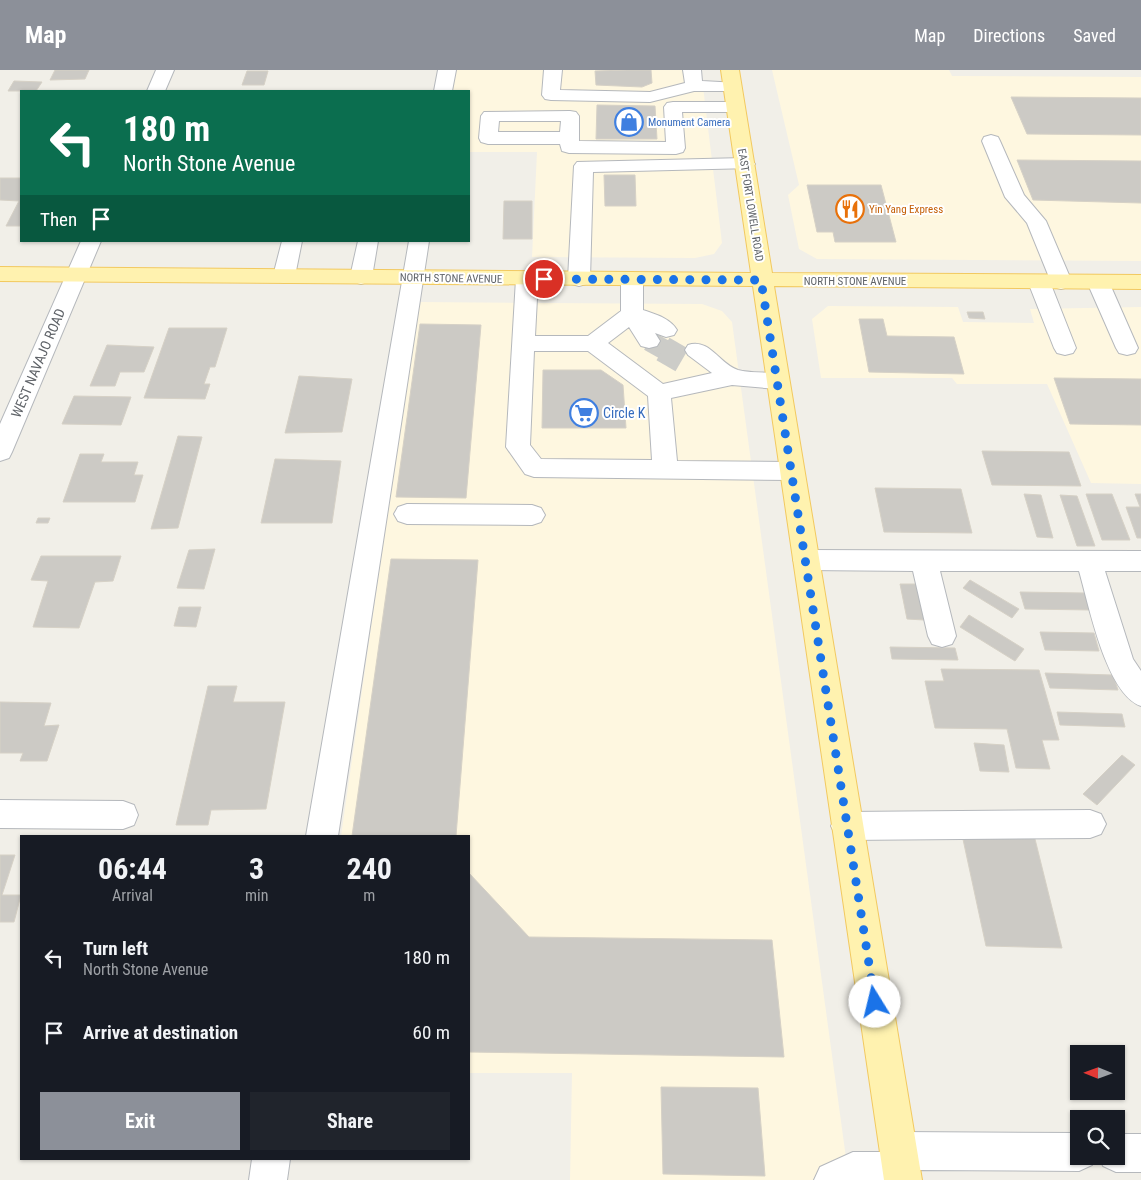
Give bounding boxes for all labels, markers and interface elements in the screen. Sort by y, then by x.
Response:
text: Map [25,21,66,49]
text: Map [914,25,945,46]
text: Directions [973,25,1045,46]
text: Saved [1073,25,1116,46]
shop icon: Monument Camera [614,107,644,137]
text: 180 m [123,109,210,150]
icon: left [40,110,105,175]
place label: Monument Camera [648,116,730,129]
street label: EAST FORT LOWELL ROAD [735,148,766,262]
text: North Stone Avenue [123,151,295,176]
restaurant icon: Yin Yang Express [835,194,865,224]
place label: Yin Yang Express [869,203,943,216]
icon: arrive [87,205,115,233]
text: Then [40,208,77,231]
pin [523,258,565,300]
icon: arrive [530,265,558,293]
street label: NORTH STONE AVENUE [400,271,503,286]
street label: NORTH STONE AVENUE [804,275,907,288]
street label: WEST NAVAJO ROAD [8,306,68,420]
supermarket icon: Circle K [569,398,599,428]
place label: Circle K [603,405,646,421]
text: 06:44 [98,851,167,886]
text: 3 [249,851,264,886]
text: 240 [346,851,392,886]
text: Arrival [112,886,153,905]
text: min [245,886,268,905]
text: m [363,886,375,905]
text: Turn left [83,937,148,960]
icon: left [40,944,68,972]
text: 180 m [403,946,450,969]
text: North Stone Avenue [83,960,208,979]
position arrow [848,975,900,1027]
icon: arrive [40,1019,68,1047]
text: Arrive at destination [83,1021,238,1044]
text: 60 m [413,1021,450,1044]
north arrow [1070,1045,1125,1100]
map controls [1070,1045,1125,1165]
button: Exit [40,1092,240,1150]
button: Share [250,1092,450,1150]
button: search [1070,1110,1125,1165]

